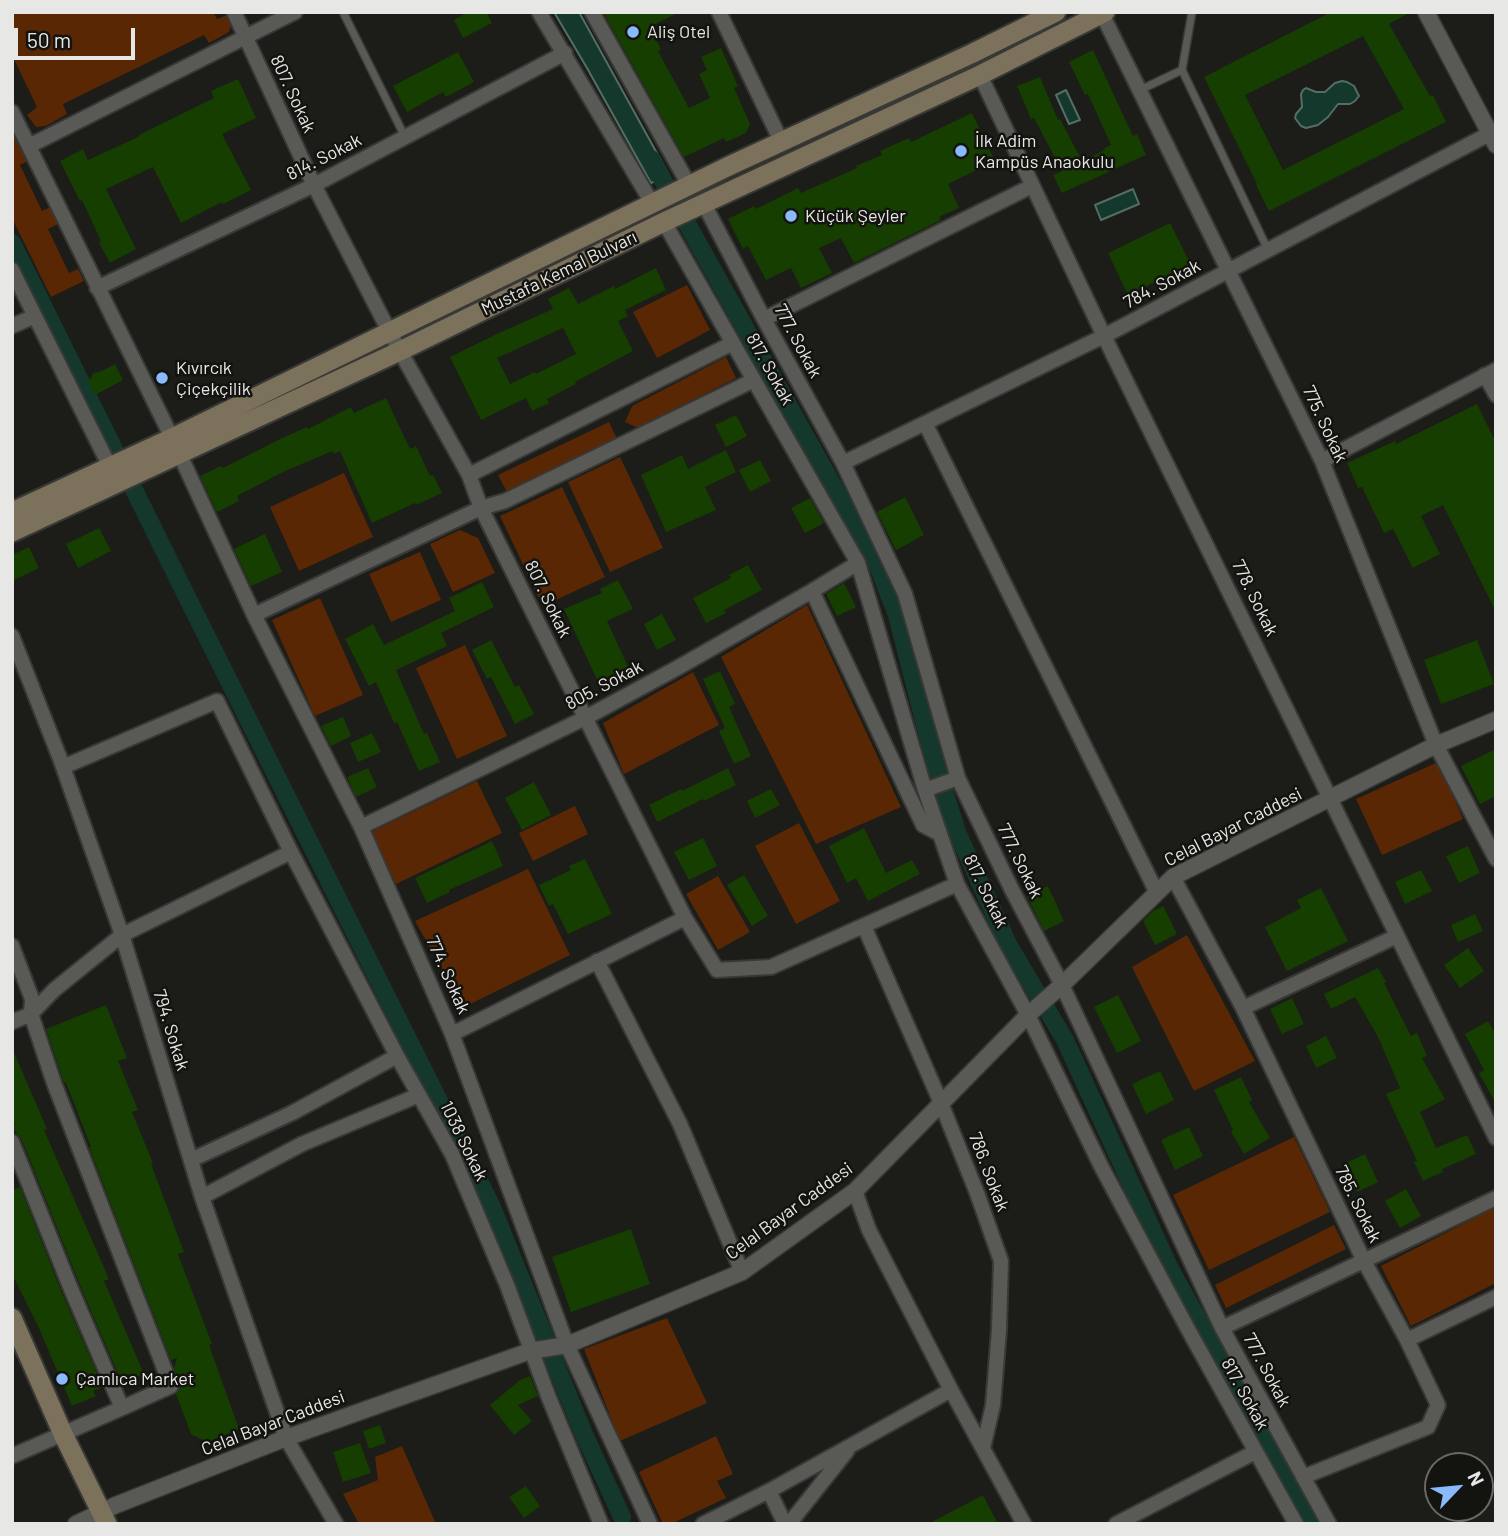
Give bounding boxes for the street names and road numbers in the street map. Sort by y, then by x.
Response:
street label: 807. Sokak [266,52,320,136]
street label: 814. Sokak [283,129,365,185]
street label: Mustafa Kemal Bulvarı [478,226,640,320]
street label: 784. Sokak [1120,255,1204,313]
street label: 777. Sokak [770,300,826,382]
street label: 817. Sokak [741,329,799,409]
street label: 775. Sokak [1298,382,1352,466]
street label: 778. Sokak [1227,556,1283,640]
street label: 807. Sokak [520,557,576,641]
street label: 805. Sokak [561,656,647,714]
street label: Celal Bayar Caddesi [1161,783,1305,871]
street label: 777. Sokak [993,820,1047,902]
street label: 817. Sokak [959,851,1013,931]
street label: 774. Sokak [421,933,475,1017]
street label: 794. Sokak [148,987,194,1073]
street label: 1038 Sokak [435,1098,493,1184]
street label: 786. Sokak [964,1129,1014,1215]
street label: Celal Bayar Caddesi [721,1158,857,1264]
street label: 785. Sokak [1330,1162,1386,1246]
street label: 777. Sokak [1239,1329,1295,1411]
street label: 817. Sokak [1216,1354,1274,1434]
street label: Celal Bayar Caddesi [198,1386,348,1460]

